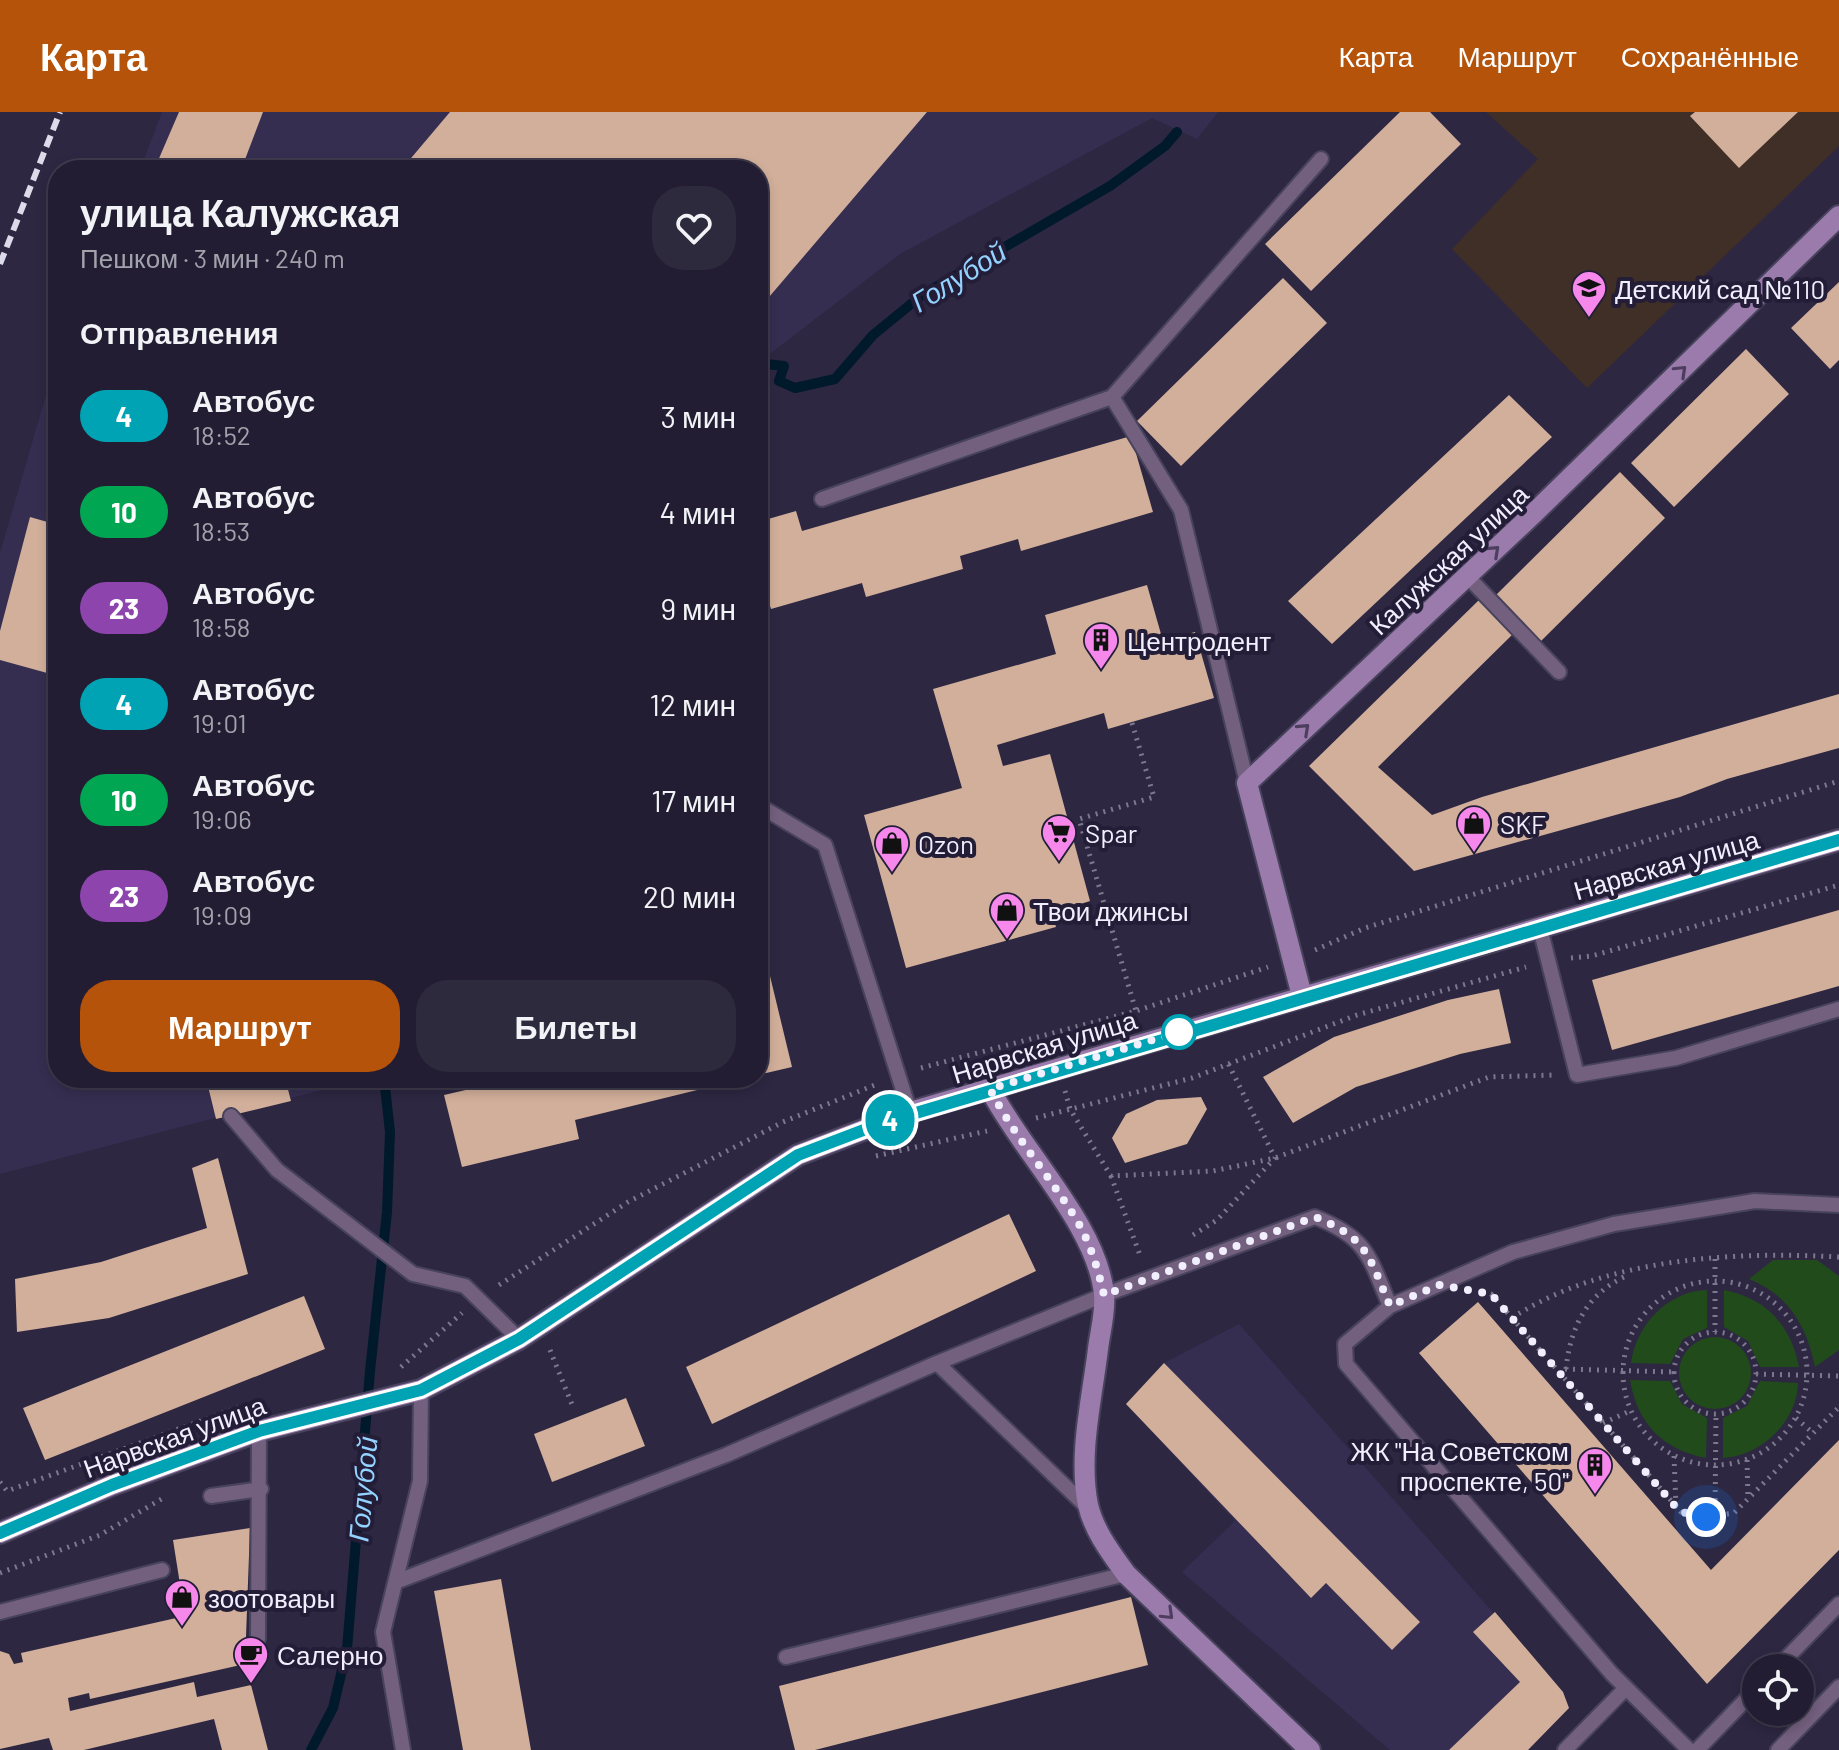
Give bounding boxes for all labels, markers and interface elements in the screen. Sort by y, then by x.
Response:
text: Карта [40,33,147,79]
text: Карта [1338,39,1413,73]
text: Маршрут [1457,39,1577,73]
text: Сохранённые [1621,39,1799,73]
button: heart [652,186,736,270]
text: улица Калужская [80,189,401,235]
water label: Голубой [904,233,1012,318]
text: Пешком · 3 мин · 240 m [80,242,345,273]
school or university icon: Детский сад №110 [1570,269,1608,319]
place label: Детский сад №110 [1615,273,1825,304]
text: Отправления [80,314,279,350]
one-way arrow [1672,365,1686,380]
text: Автобус [192,382,315,418]
text: 3 мин [661,398,736,434]
text: 4 [116,399,132,433]
text: 18:52 [192,419,251,450]
street label: Калужская улица [1362,477,1534,640]
text: Автобус [192,478,315,514]
text: 4 мин [660,494,736,530]
text: 10 [111,495,137,529]
text: 18:53 [192,515,250,546]
one-way arrow [1485,546,1499,561]
text: Автобус [192,574,315,610]
text: 9 мин [660,590,736,626]
text: 23 [109,591,139,625]
text: 18:58 [192,611,250,642]
building icon: Центродент [1082,621,1120,671]
place label: Центродент [1127,625,1271,656]
text: Автобус [192,670,315,706]
text: 12 мин [649,686,736,722]
text: 4 [116,687,132,721]
text: 19:01 [192,707,247,738]
one-way arrow [1295,724,1309,739]
text: Автобус [192,766,315,802]
text: 17 мин [651,782,736,818]
text: 10 [111,783,137,817]
text: 19:06 [192,803,252,834]
shop icon: SKF [1455,804,1493,854]
place label: SKF [1500,808,1546,839]
supermarket icon: Spar [1040,813,1078,863]
place label: Spar [1085,817,1138,848]
street label: Нарвская улица [1570,823,1763,905]
shop icon: Ozon [873,824,911,874]
place label: Ozon [918,828,974,859]
text: Автобус [192,862,315,898]
text: 20 мин [643,878,736,914]
text: 23 [109,879,139,913]
shop icon: Твои джинсы [988,891,1026,941]
place label: Твои джинсы [1033,895,1189,926]
text: 19:09 [192,899,252,930]
button: Маршрут [80,980,400,1072]
button: Билеты [416,980,736,1072]
street label: Нарвская улица [948,1003,1141,1089]
unlabelled marker [1162,1015,1196,1049]
line badge: 4 [864,1094,916,1146]
text: 4 [882,1103,898,1137]
street label: Нарвская улица [79,1389,270,1483]
water label: Голубой [340,1434,384,1543]
place label: ЖК "На Советском проспекте, 50" [1350,1435,1569,1496]
building icon: ЖК "На Советском проспекте, 50" [1576,1446,1614,1496]
your location [1686,1497,1726,1537]
shop icon: зоотовары [163,1578,201,1628]
place label: зоотовары [208,1582,335,1613]
one-way arrow [1159,1604,1173,1619]
cafe icon: Салерно [232,1635,270,1685]
place label: Салерно [277,1639,383,1670]
map controls [1742,1654,1814,1726]
button: locate [1742,1654,1814,1726]

